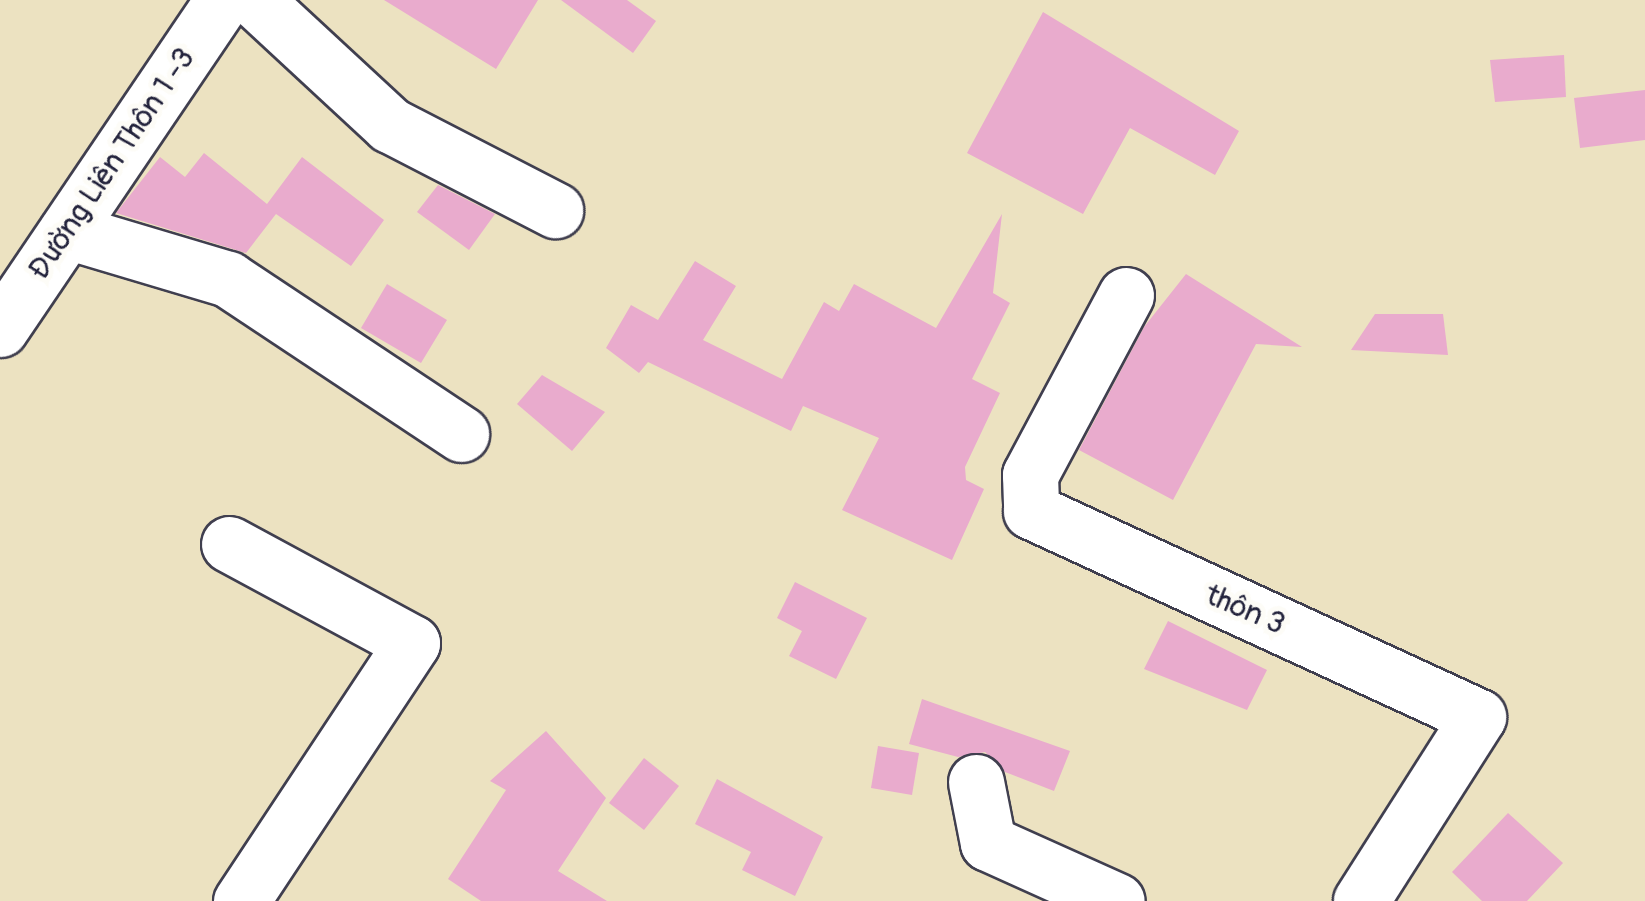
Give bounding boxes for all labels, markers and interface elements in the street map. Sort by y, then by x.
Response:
street label: Đường Liên Thôn 1 -3 [21,41,203,287]
street label: thôn 3 [1200,577,1290,643]

